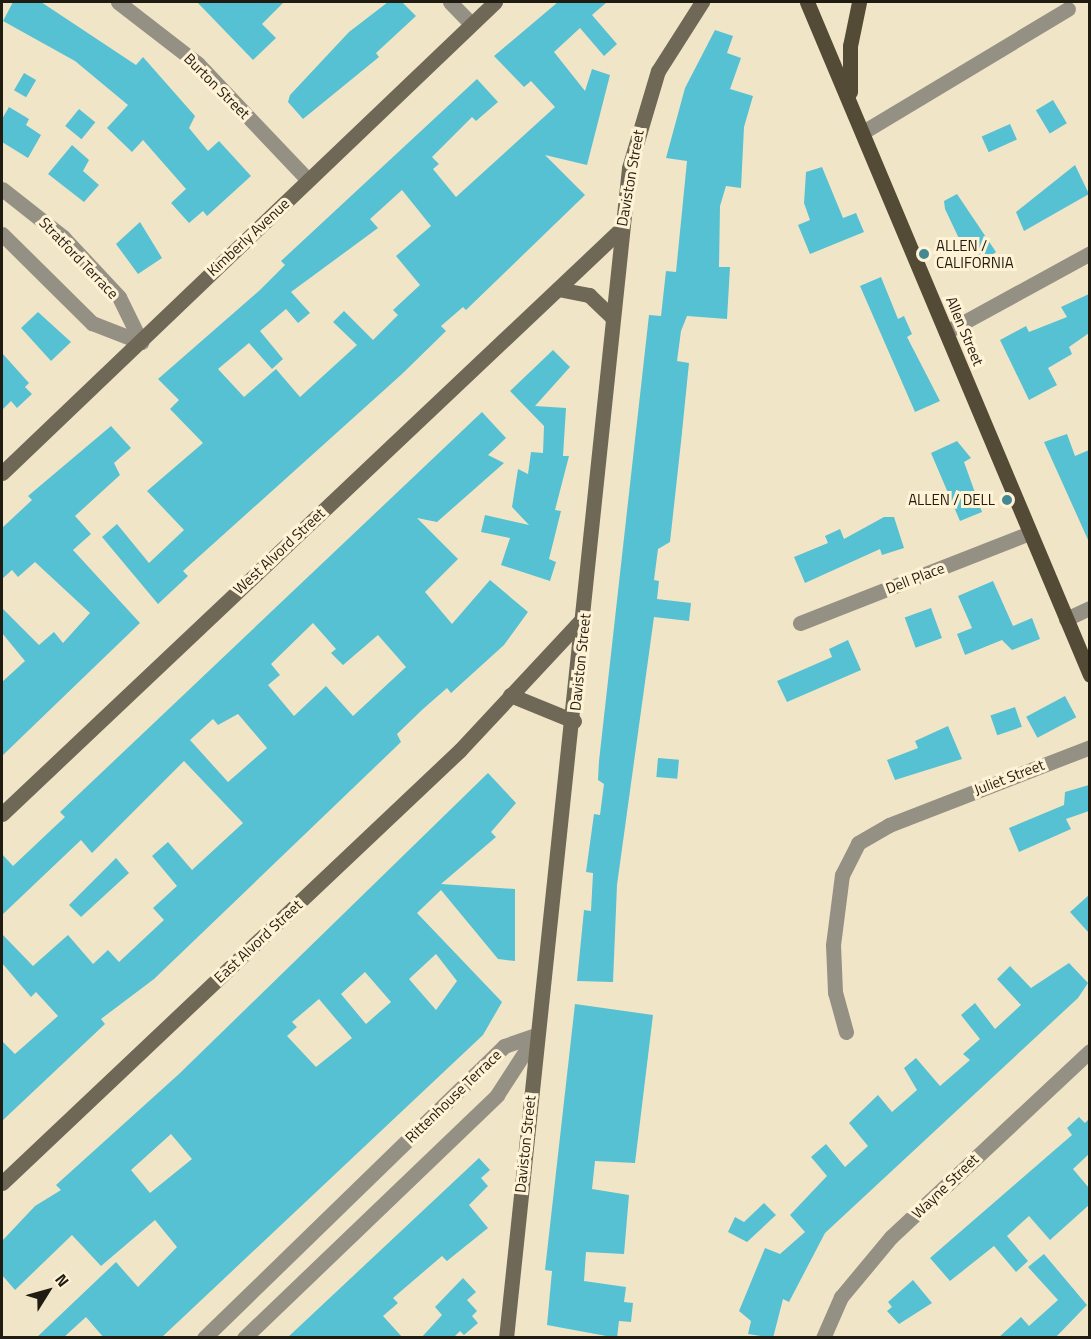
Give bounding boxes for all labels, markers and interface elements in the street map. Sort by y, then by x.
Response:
street label: Burton Street [180,49,254,123]
street label: Daviston Street [613,128,647,228]
street label: Kimberly Avenue [203,194,293,280]
street label: Stratford Terrace [36,214,122,302]
place label: ALLEN / CALIFORNIA [936,236,1014,271]
marker: ALLEN / CALIFORNIA [917,247,931,261]
street label: Allen Street [942,294,988,368]
place label: ALLEN / DELL [908,491,995,509]
marker: ALLEN / DELL [1000,493,1014,507]
street label: West Alvord Street [230,504,328,598]
street label: Dell Place [883,559,947,597]
street label: Daviston Street [566,612,594,712]
street label: Juliet Street [971,755,1047,799]
street label: East Alvord Street [210,896,306,986]
street label: Rittenhouse Terrace [401,1046,505,1146]
street label: Daviston Street [511,1094,539,1194]
street label: Wayne Street [908,1150,982,1222]
north arrow [18,1261,78,1321]
text: N [49,1269,75,1292]

